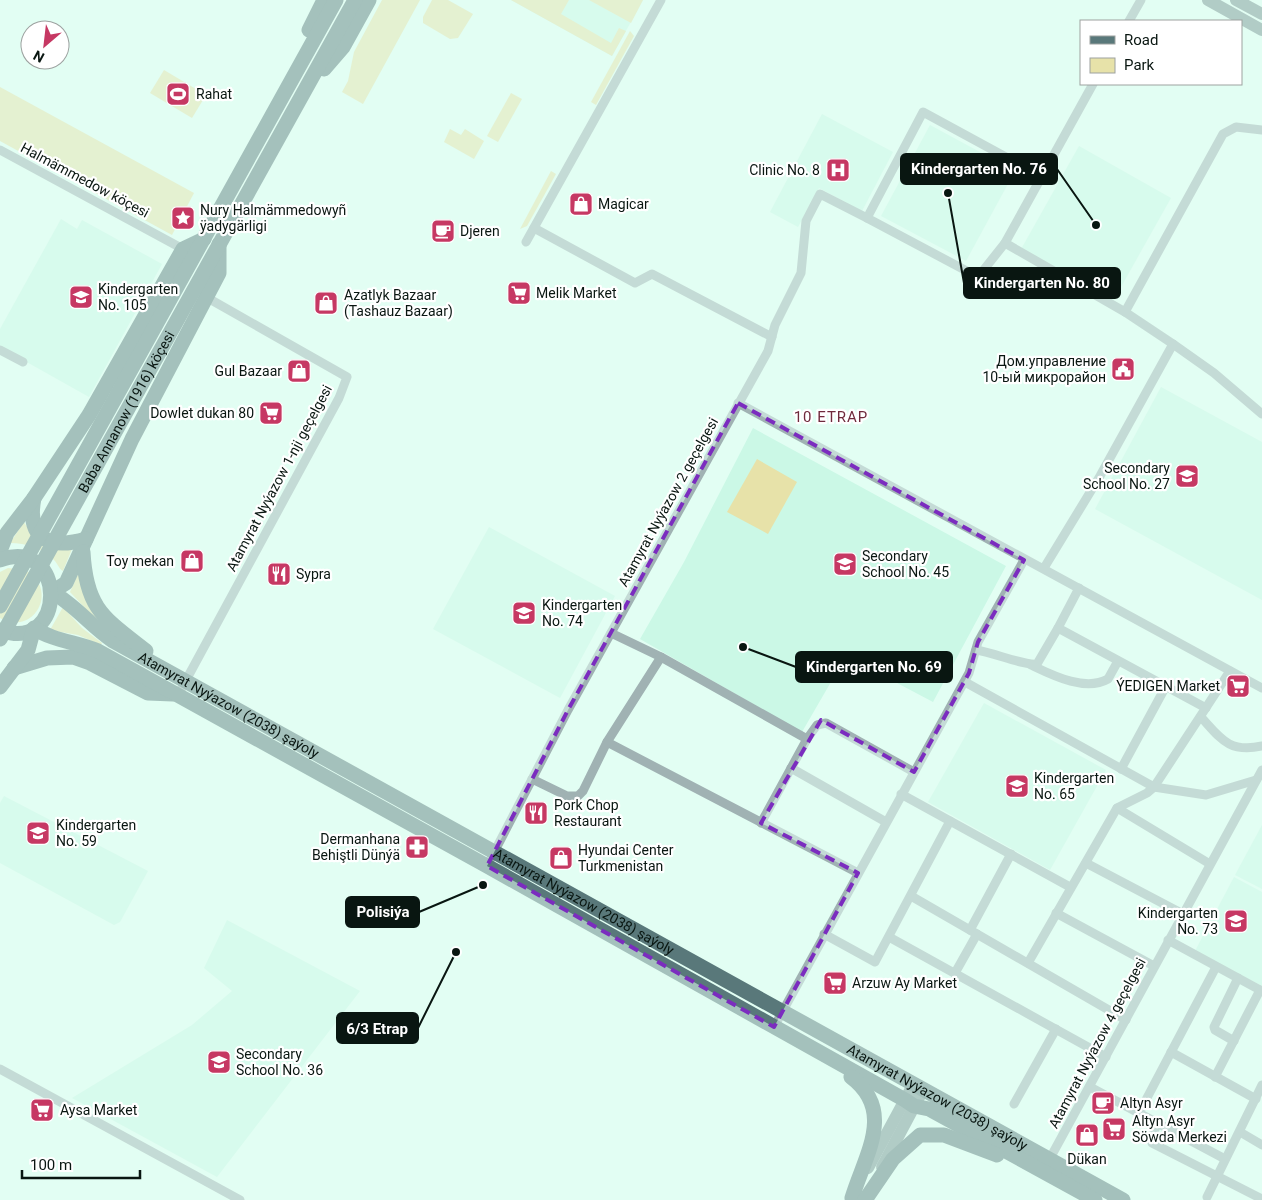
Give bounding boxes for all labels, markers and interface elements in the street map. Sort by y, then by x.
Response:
north arrow [20,20,70,70]
legend [1080,20,1242,85]
text: Road [1124,31,1158,49]
text: N [31,47,47,66]
text: Park [1124,56,1155,74]
sports icon: Rahat [165,81,191,107]
place label: Rahat [196,86,233,102]
street label: Halmämmedow köçesi [18,139,152,221]
callout: Kindergarten No. 76 [901,154,1057,184]
hospital icon: Clinic No. 8 [825,157,851,183]
text: Kindergarten No. 76 [911,160,1047,178]
place label: Clinic No. 8 [749,162,820,178]
shop icon: Magicar [568,191,594,217]
place label: Magicar [598,196,649,212]
place label: Nury Halmämmedowyñ ÿadygärligi [200,202,346,234]
place icon: Nury Halmämmedowyñ ÿadygärligi [170,205,196,231]
cafe icon: Djeren [430,218,456,244]
place label: Djeren [460,223,500,239]
callout: Kindergarten No. 80 [964,268,1120,298]
text: Kindergarten No. 80 [974,274,1110,292]
supermarket icon: Melik Market [506,280,532,306]
place label: Kindergarten No. 105 [98,281,178,313]
school or university icon: Kindergarten No. 105 [68,284,94,310]
place label: Melik Market [536,285,617,301]
place label: Azatlyk Bazaar (Tashauz Bazaar) [344,287,453,320]
shop icon: Azatlyk Bazaar (Tashauz Bazaar) [313,290,339,316]
street label: Baba Annanow (1916) köçesi [75,328,178,495]
place label: Дом.управление 10-ый микрорайон [982,353,1106,385]
public building icon: Дом.управление 10-ый микрорайон [1110,356,1136,382]
shop icon: Gul Bazaar [286,358,312,384]
place label: Gul Bazaar [215,363,282,379]
street label: Atamyrat Nyýazow 1-nji geçelgesi [223,382,335,574]
supermarket icon: Dowlet dukan 80 [258,400,284,426]
place label: Dowlet dukan 80 [150,405,254,421]
district label: 10 ETRAP [794,408,868,426]
street label: Atamyrat Nyýazow 2 geçelgesi [615,415,721,589]
place label: Secondary School No. 27 [1083,460,1170,492]
school or university icon: Secondary School No. 27 [1174,463,1200,489]
shop icon: Toy mekan [179,548,205,574]
place label: Secondary School No. 45 [862,548,949,580]
school or university icon: Secondary School No. 45 [832,551,858,577]
place label: Toy mekan [106,553,174,569]
restaurant icon: Sypra [266,561,292,587]
place label: Sypra [296,566,331,582]
place label: Kindergarten No. 74 [542,597,622,629]
school or university icon: Kindergarten No. 74 [511,600,537,626]
street label: Atamyrat Nyýazow (2038) şaýoly [136,649,322,762]
callout: Kindergarten No. 69 [796,652,952,682]
text: Kindergarten No. 69 [806,658,942,676]
supermarket icon: ÝEDIGEN Market [1225,673,1251,699]
place label: ÝEDIGEN Market [1116,677,1220,694]
place label: Kindergarten No. 65 [1034,770,1114,802]
school or university icon: Kindergarten No. 65 [1004,773,1030,799]
place label: Pork Chop Restaurant [554,797,622,829]
restaurant icon: Pork Chop Restaurant [523,800,549,826]
place label: Kindergarten No. 59 [56,817,136,849]
school or university icon: Kindergarten No. 59 [25,820,51,846]
place label: Dermanhana Behiştli Dünýä [312,831,400,863]
pharmacy icon: Dermanhana Behiştli Dünýä [404,834,430,860]
place label: Hyundai Center Turkmenistan [578,842,674,874]
street label: Atamyrat Nyýazow (2038) şaýoly [491,845,677,958]
shop icon: Hyundai Center Turkmenistan [548,845,574,871]
callout: Polisiýa [346,897,419,927]
text: Polisiýa [356,903,410,921]
place label: Kindergarten No. 73 [1138,905,1218,937]
school or university icon: Kindergarten No. 73 [1223,908,1249,934]
street label: Atamyrat Nyýazow 4 geçelgesi [1045,955,1149,1131]
supermarket icon: Arzuw Ay Market [822,970,848,996]
place label: Arzuw Ay Market [852,975,957,991]
callout: 6/3 Etrap [337,1013,418,1043]
text: 6/3 Etrap [346,1020,408,1038]
street label: Atamyrat Nyýazow (2038) şaýoly [844,1041,1031,1154]
place label: Secondary School No. 36 [236,1046,323,1078]
school or university icon: Secondary School No. 36 [206,1049,232,1075]
cafe icon: Altyn Asyr [1090,1090,1116,1116]
place label: Altyn Asyr [1120,1095,1183,1111]
supermarket icon: Aysa Market [29,1097,55,1123]
place label: Aysa Market [60,1102,138,1118]
place label: Altyn Asyr Söwda Merkezi [1132,1113,1227,1145]
supermarket icon: Altyn Asyr Söwda Merkezi [1101,1116,1127,1142]
shop icon: Dükan [1074,1122,1100,1148]
scale bar [22,1148,140,1180]
place label: Dükan [1067,1151,1107,1167]
text: 100 m [30,1156,72,1174]

